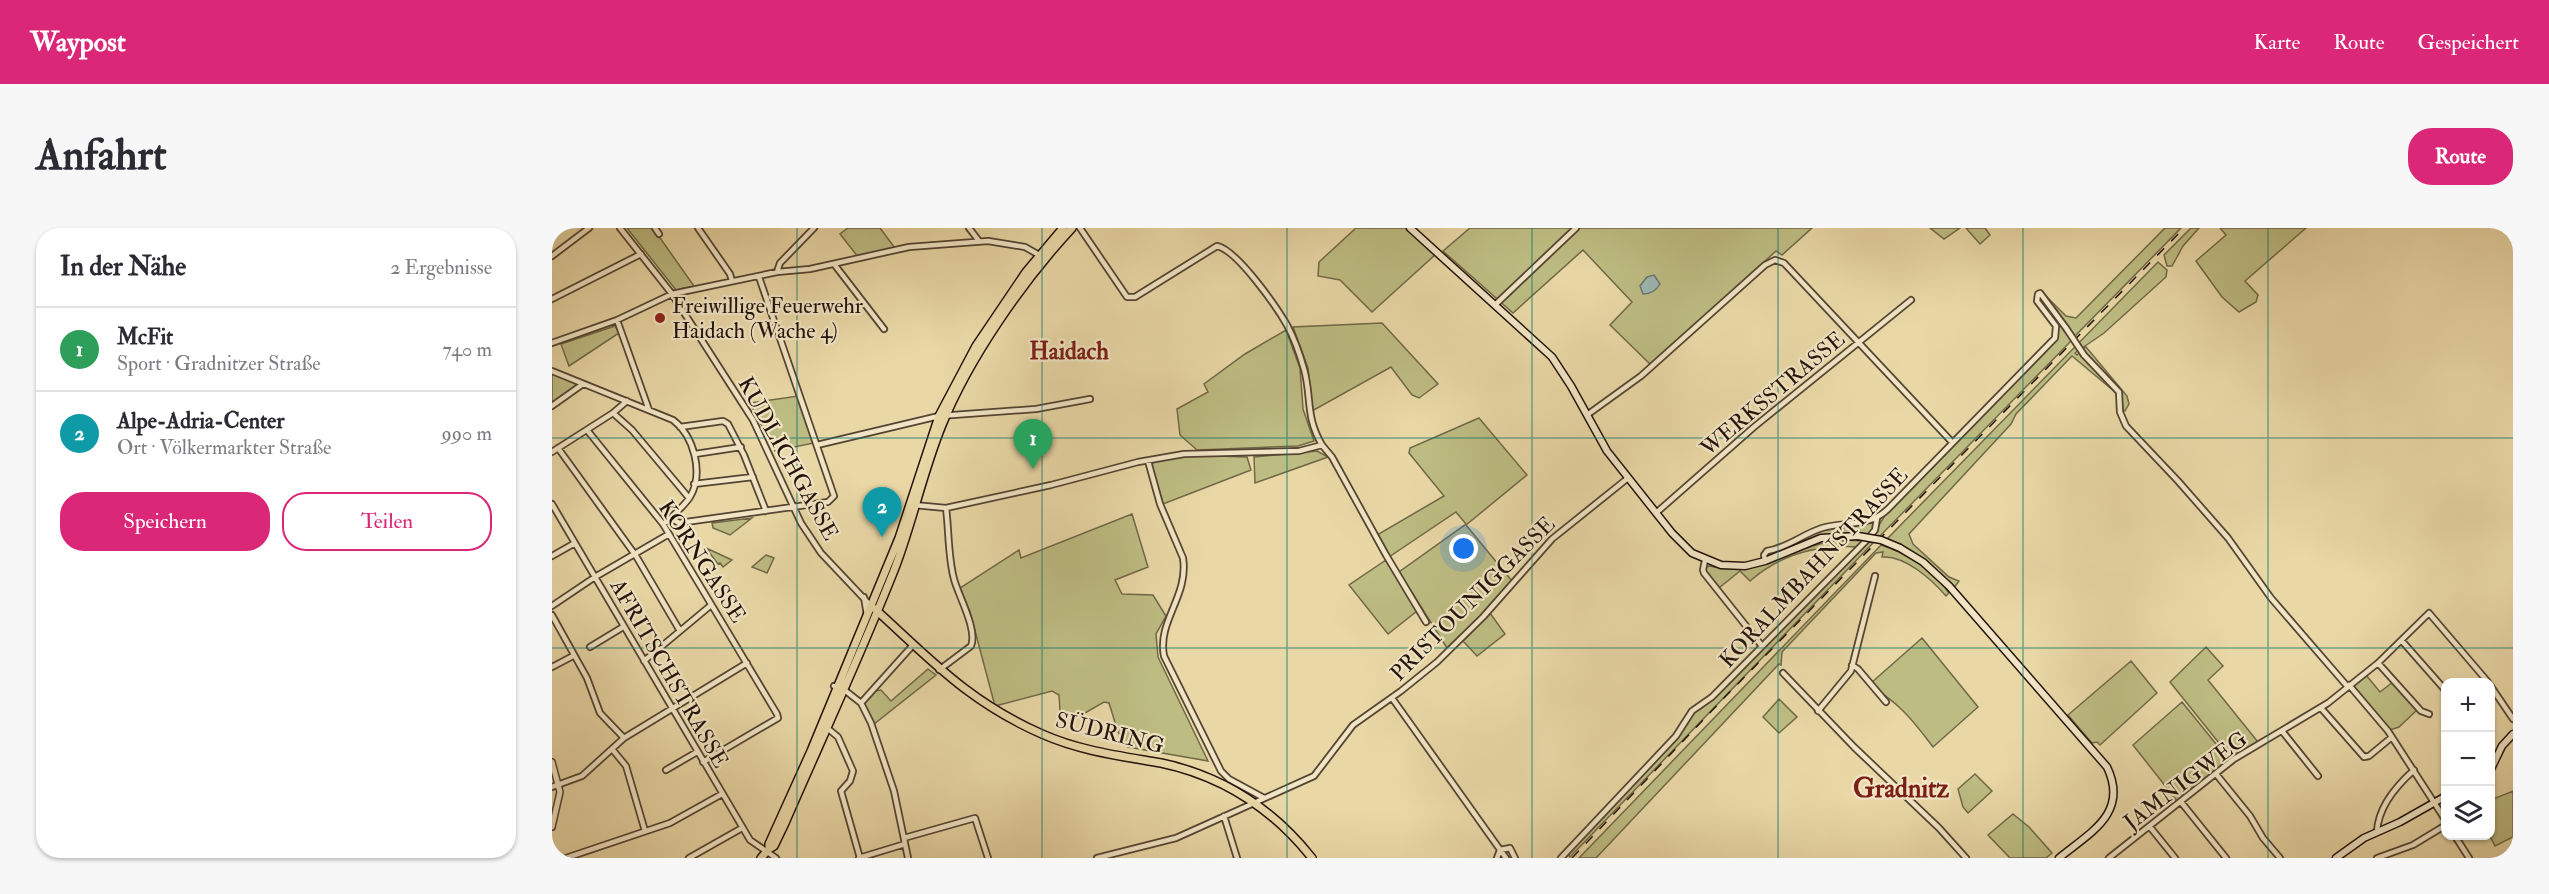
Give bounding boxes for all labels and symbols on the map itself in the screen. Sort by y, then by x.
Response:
place label: Freiwillige Feuerwehr Haidach (Wache 4) [672,292,864,345]
marker: Freiwillige Feuerwehr Haidach (Wache 4) [653,311,667,325]
street label: WERKSSTRASSE [1694,325,1851,463]
district label: Haidach [1029,336,1109,367]
street label: KUDLICHGASSE [732,372,845,545]
pin: 1 [1014,420,1052,469]
street label: KORALMBAHNSTRASSE [1713,461,1914,674]
pin: 2 [862,488,902,537]
street label: KORNGASSE [652,495,752,628]
street label: PRISTOUNIGGASSE [1384,510,1561,687]
your location [1449,534,1478,563]
street label: AFRITSCHSTRASSE [603,573,735,773]
street label: SÜDRING [1053,706,1167,760]
street label: JAMNIGWEG [2117,725,2253,837]
district label: Gradnitz [1853,773,1950,805]

